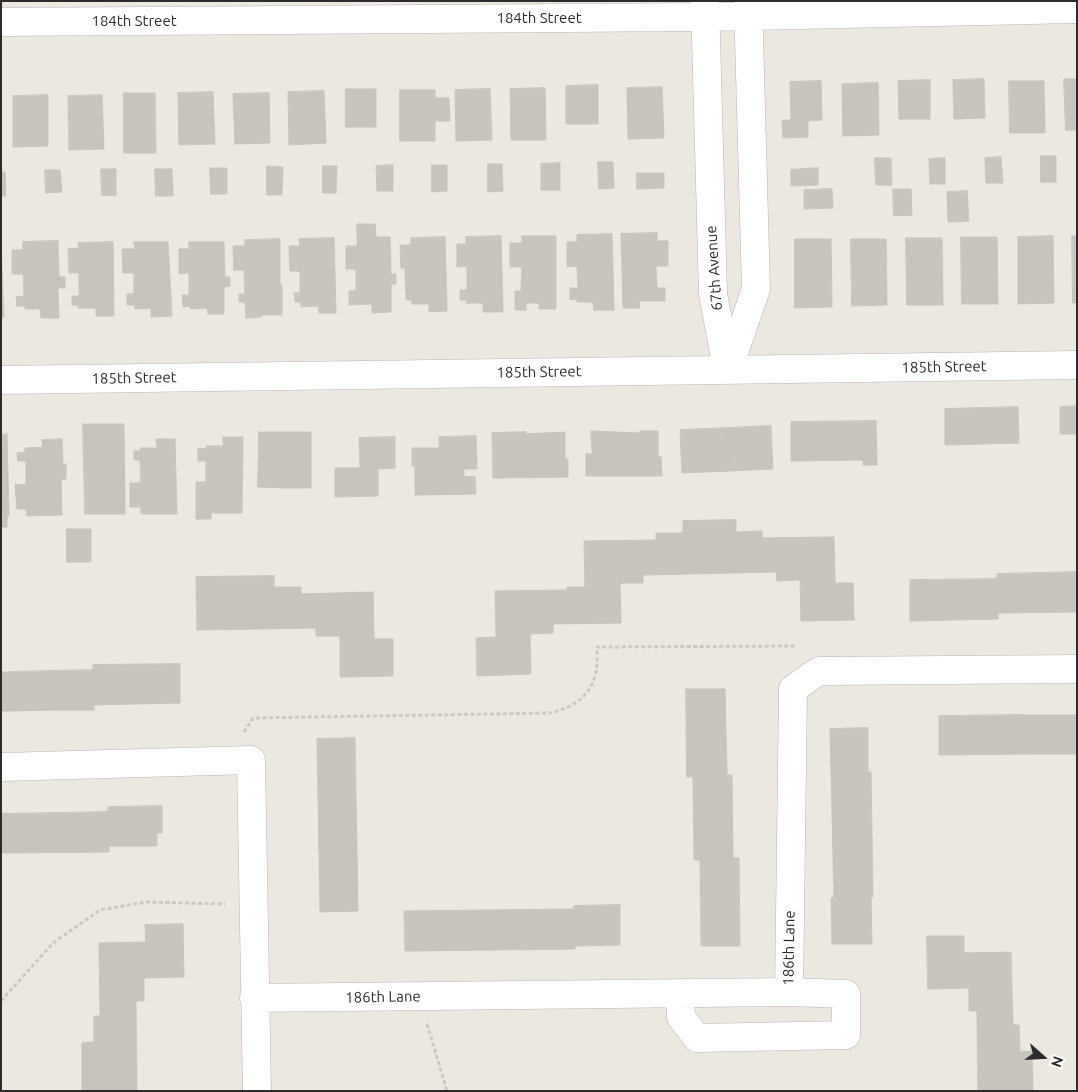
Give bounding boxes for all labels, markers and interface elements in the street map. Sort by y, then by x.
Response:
street label: 184th Street [496,9,582,27]
street label: 184th Street [91,12,177,30]
street label: 67th Avenue [702,225,726,311]
street label: 185th Street [901,357,987,377]
street label: 185th Street [496,362,582,382]
street label: 185th Street [91,368,177,388]
street label: 186th Lane [779,910,799,986]
street label: 186th Lane [345,987,421,1007]
north arrow [1018,1032,1068,1082]
text: N [1048,1054,1066,1069]

